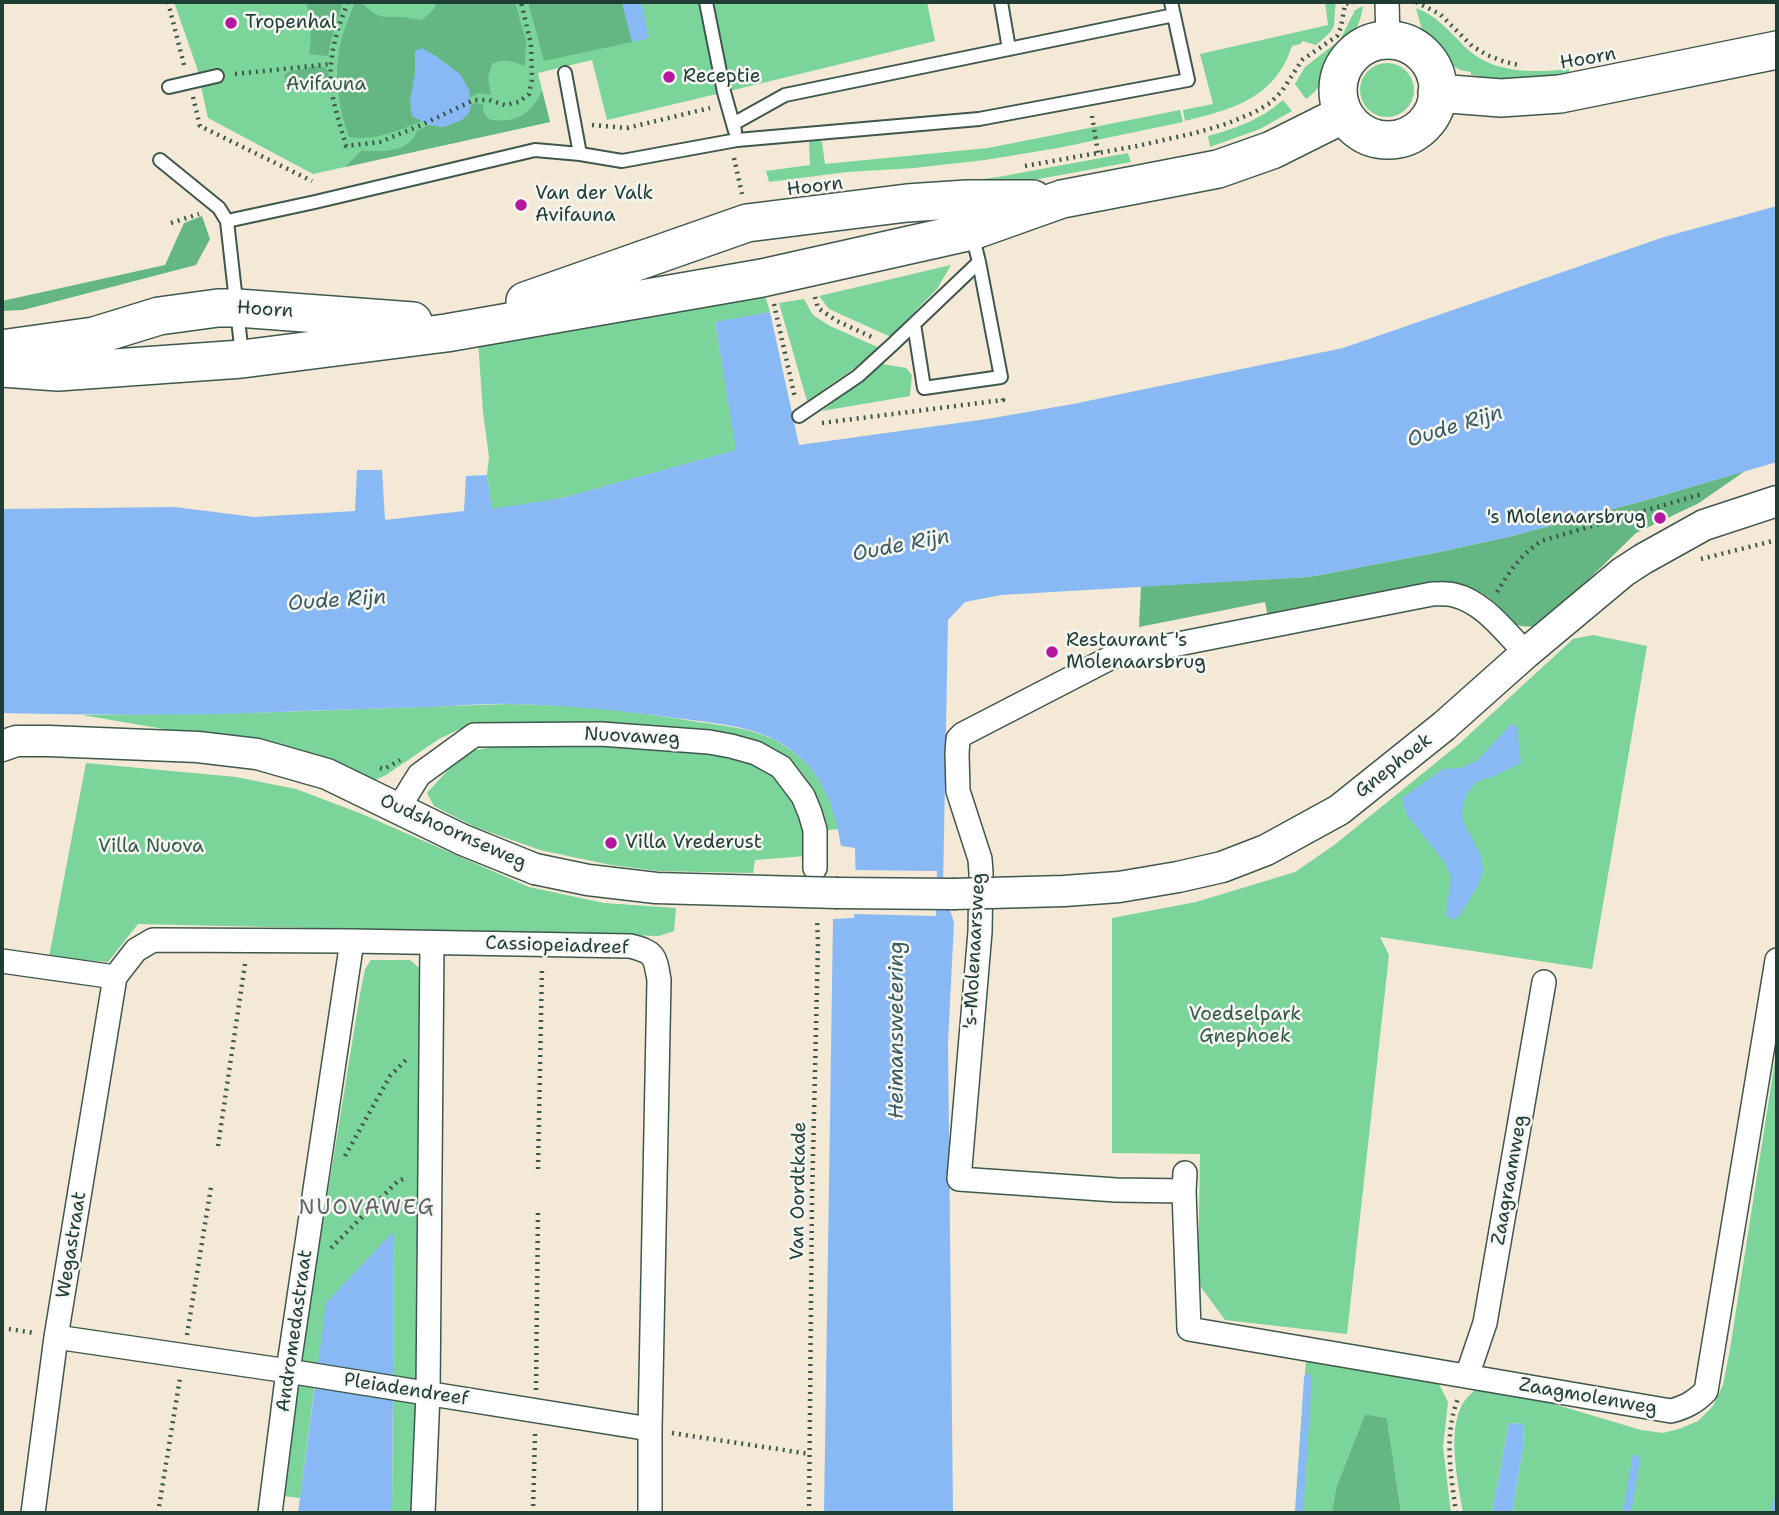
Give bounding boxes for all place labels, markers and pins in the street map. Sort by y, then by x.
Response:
place label: Tropenhal [245,12,337,34]
marker: Tropenhal [223,15,239,31]
place label: Receptie [683,66,760,88]
marker: Receptie [661,69,677,85]
place label: Van der Valk Avifauna [535,183,653,227]
marker: Van der Valk Avifauna [513,197,529,213]
place label: 's Molenaarsbrug [1486,507,1646,529]
marker: 's Molenaarsbrug [1652,510,1668,526]
place label: Restaurant 's Molenaarsbrug [1066,630,1206,674]
marker: Restaurant 's Molenaarsbrug [1044,644,1060,660]
place label: Villa Vrederust [625,832,762,854]
marker: Villa Vrederust [603,835,619,851]

